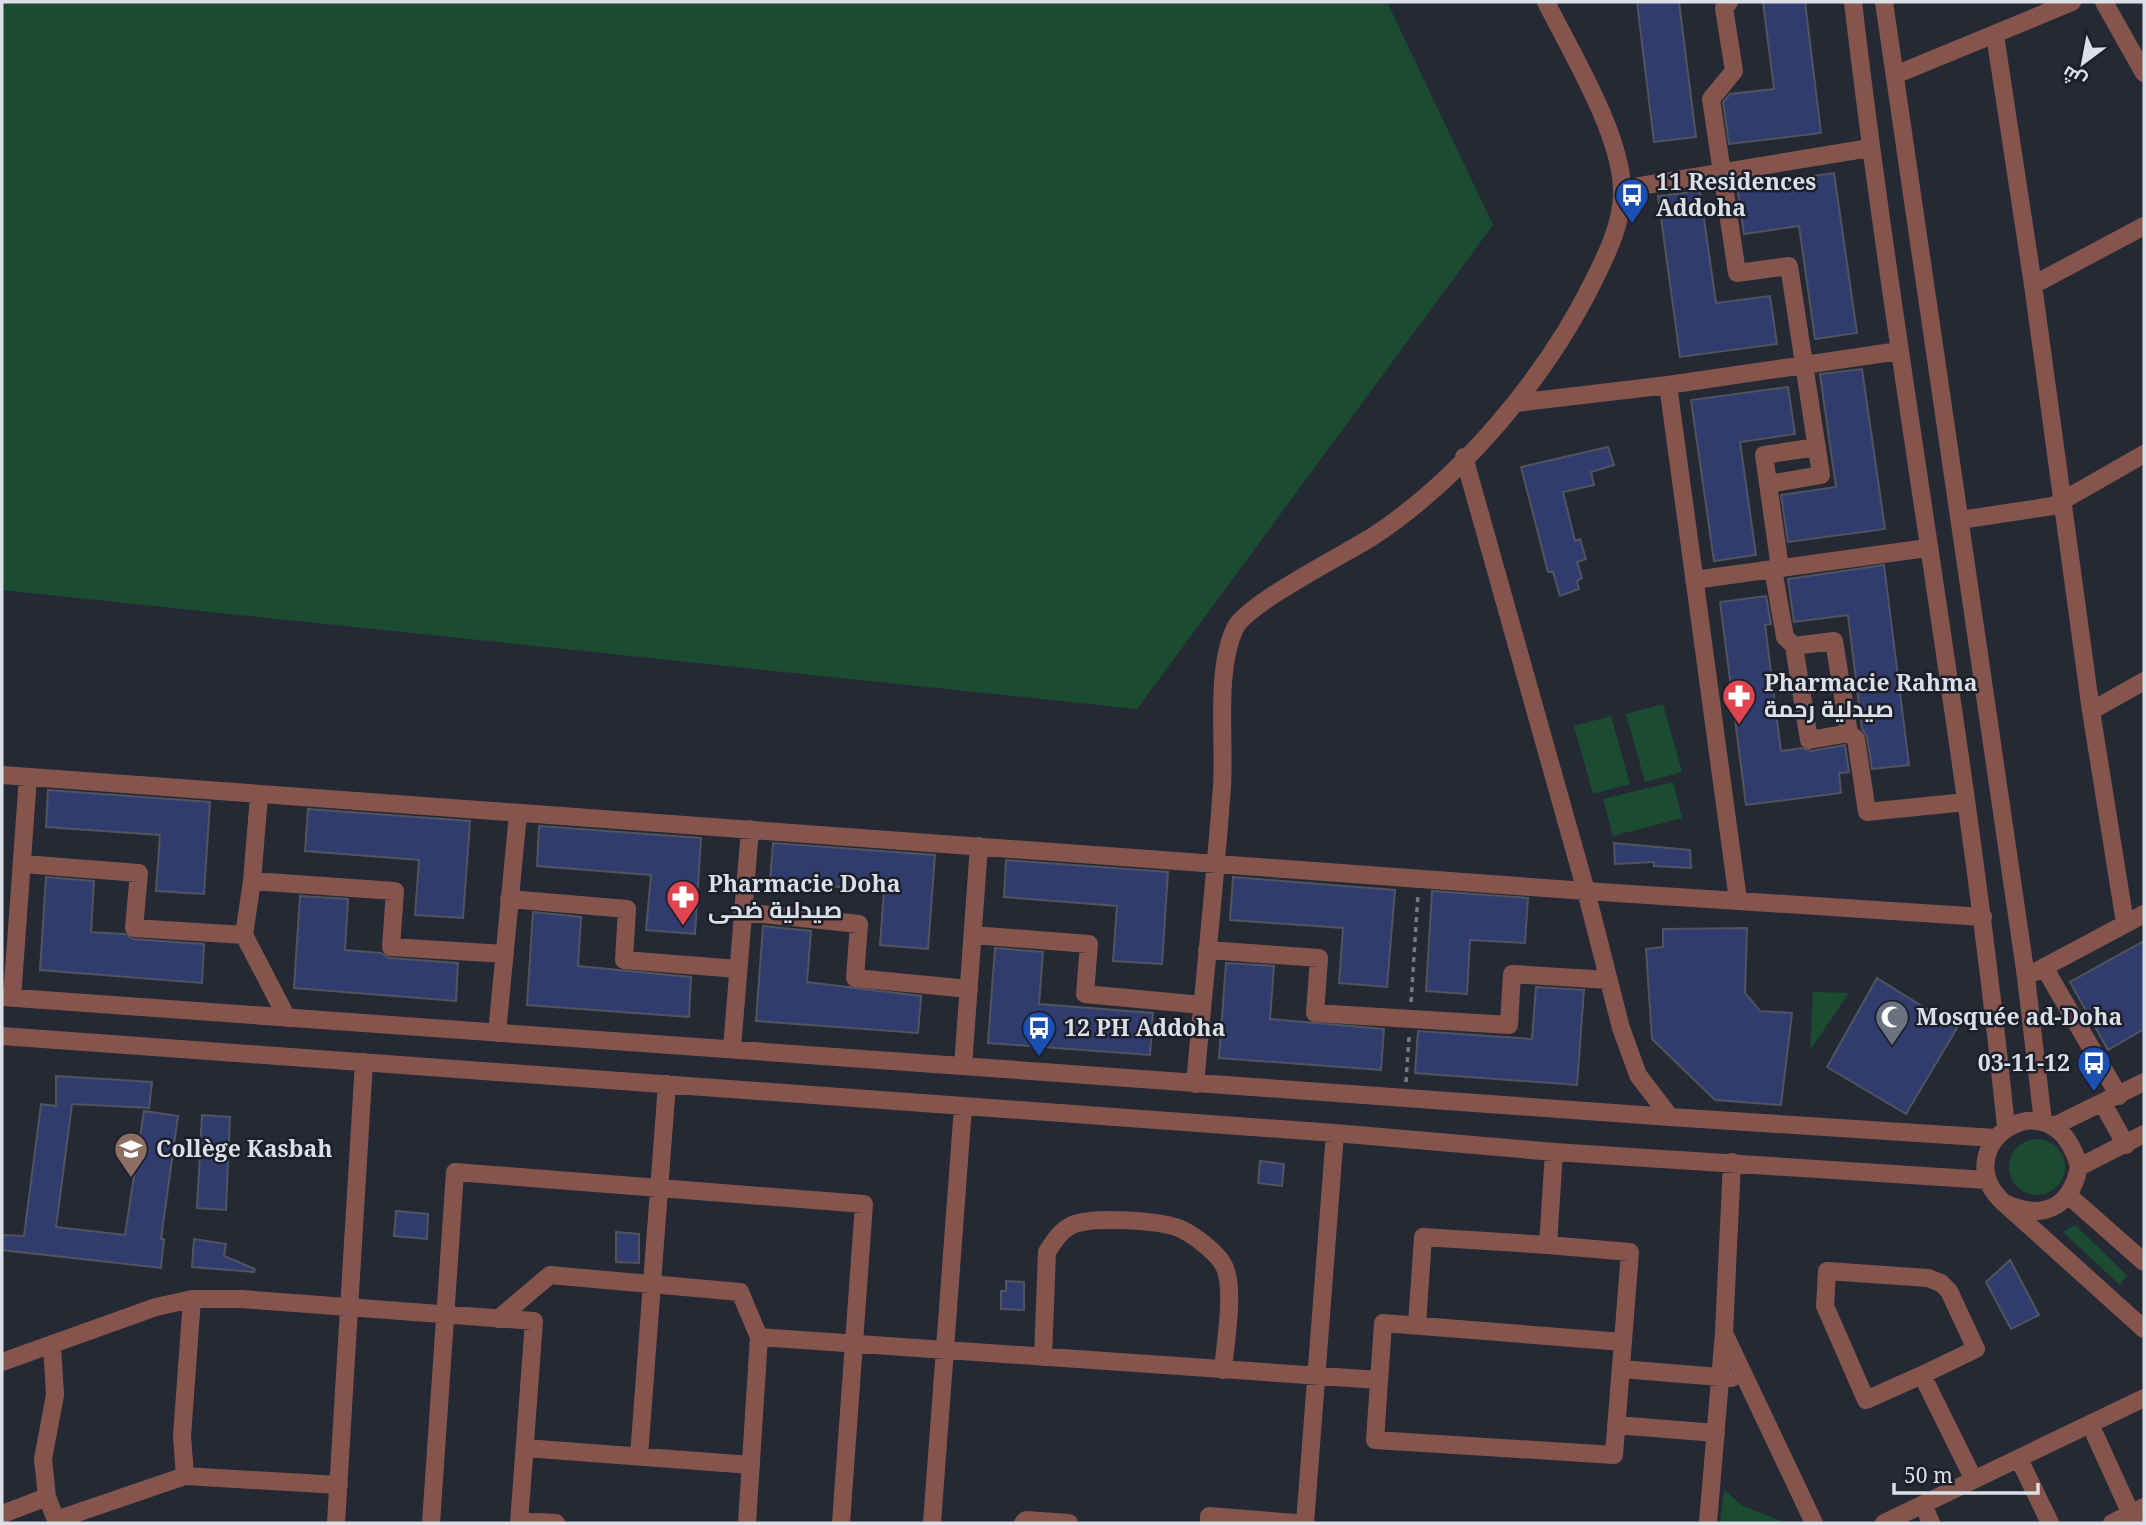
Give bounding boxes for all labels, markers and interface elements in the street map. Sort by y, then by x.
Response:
north arrow [2048,28,2118,98]
text: ش [2057,60,2091,95]
place label: 11 Residences Addoha [1656,165,1816,223]
bus stop icon: 11 Residences Addoha [1613,176,1651,225]
place label: Pharmacie Rahma صيدلية رحمة [1764,666,1978,724]
pharmacy icon: Pharmacie Rahma صيدلية رحمة [1720,677,1758,726]
place label: Pharmacie Doha صيدلية ضحى [708,867,901,925]
pharmacy icon: Pharmacie Doha صيدلية ضحى [664,878,702,927]
mosque icon: Mosquée ad-Doha [1873,998,1911,1047]
place label: Mosquée ad-Doha [1916,1000,2123,1032]
bus stop icon: 12 PH Addoha [1020,1009,1058,1058]
place label: 12 PH Addoha [1064,1011,1226,1043]
bus stop icon: 03-11-12 [2075,1044,2113,1093]
place label: 03-11-12 [1978,1046,2070,1078]
school or university icon: Collège Kasbah [112,1130,150,1179]
place label: Collège Kasbah [156,1132,333,1164]
scale bar [1894,1452,2038,1496]
text: 50 m [1904,1461,1953,1489]

